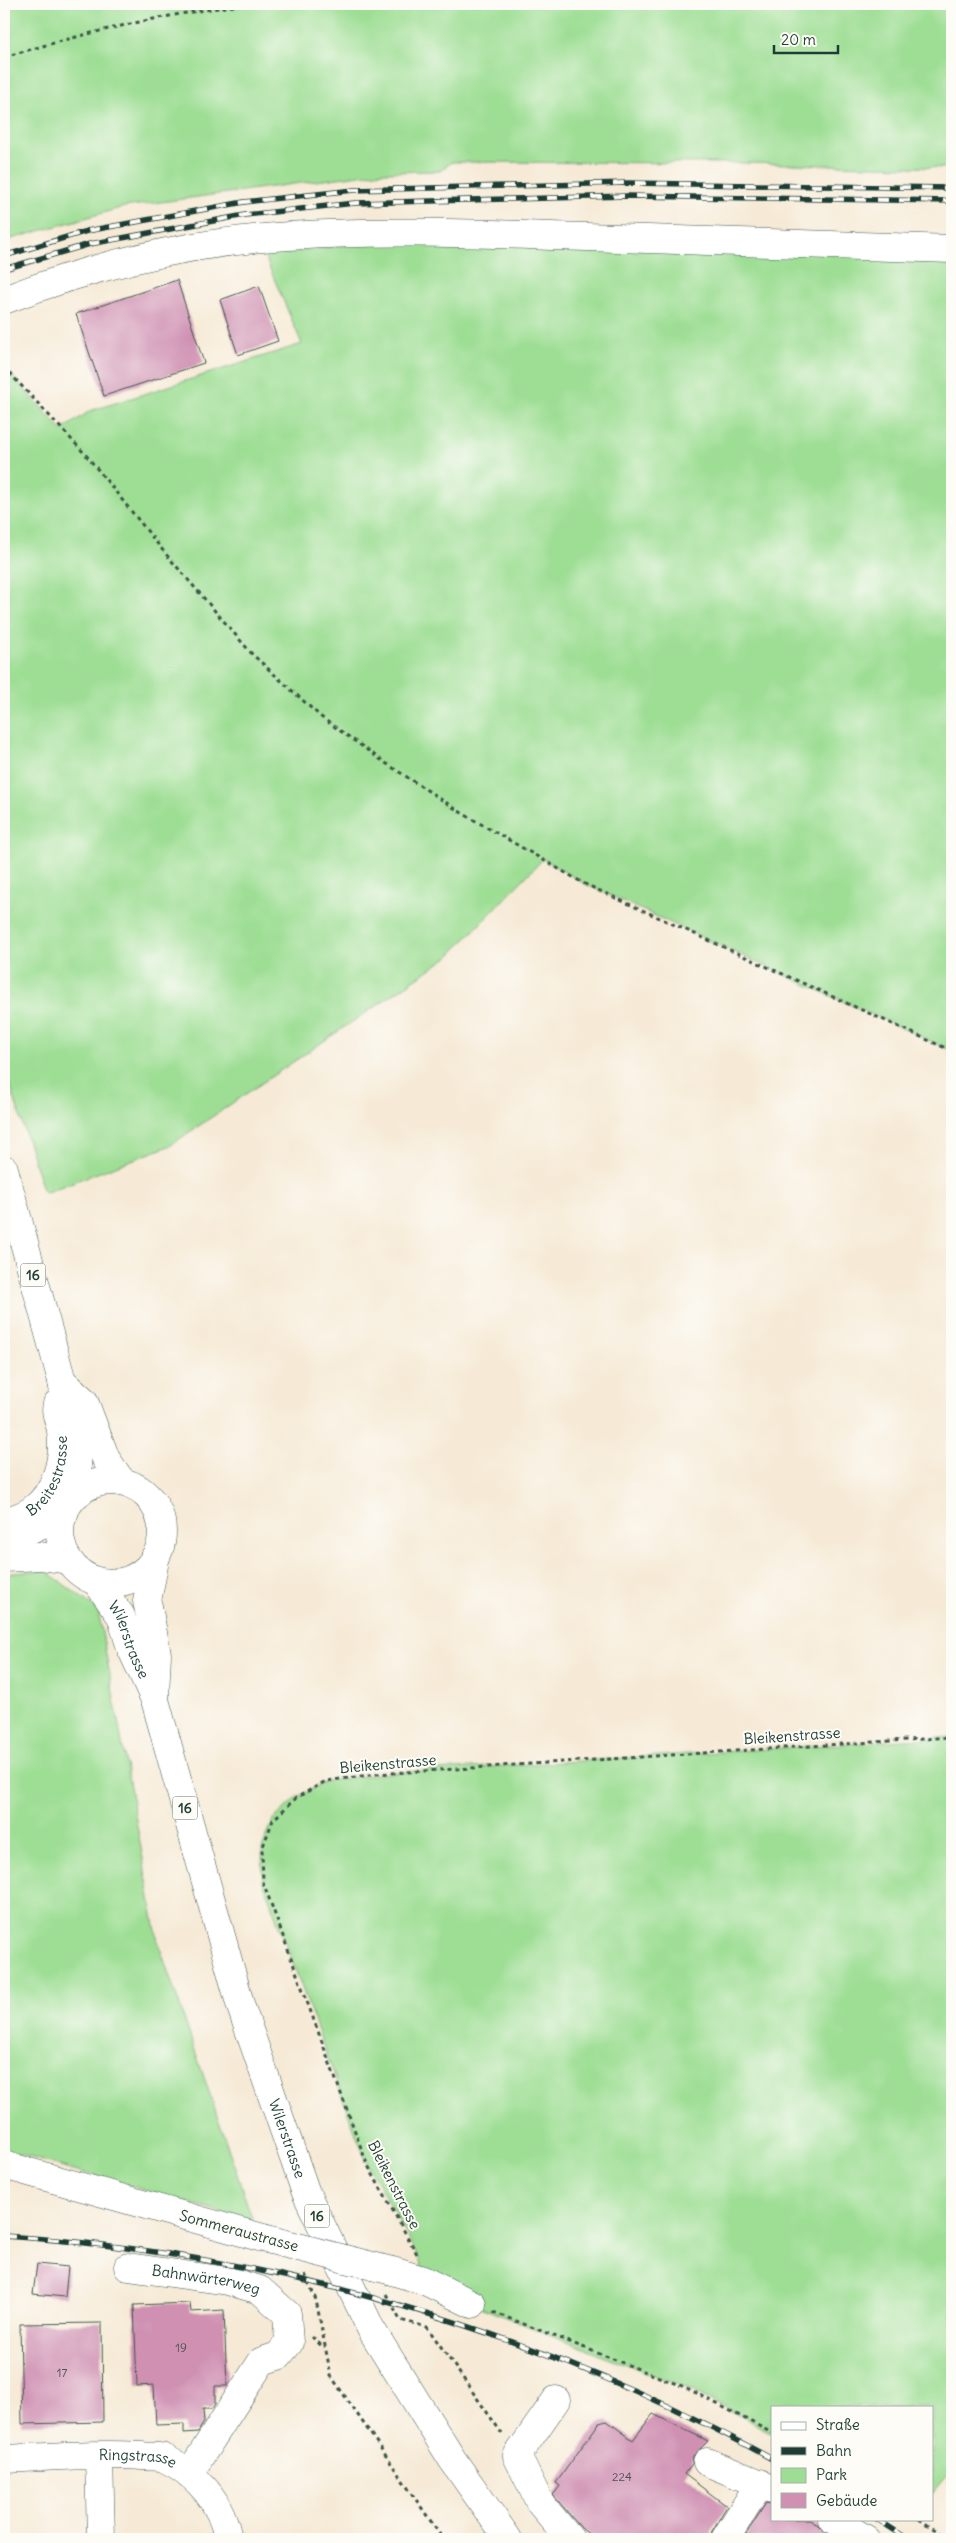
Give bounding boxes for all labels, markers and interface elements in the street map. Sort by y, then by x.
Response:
scale bar [774,22,837,54]
text: 20 m [781,30,816,49]
road number: 16 [20,1264,46,1286]
street label: Breitestrasse [22,1435,71,1520]
street label: Wilerstrasse [104,1597,154,1682]
street label: Bleikenstrasse [743,1723,841,1748]
street label: Bleikenstrasse [339,1750,437,1777]
road number: 16 [172,1796,198,1820]
street label: Wilerstrasse [265,2096,310,2181]
street label: Bleikenstrasse [364,2137,425,2232]
road number: 16 [304,2204,330,2228]
street label: Sommeraustrasse [178,2205,301,2256]
street label: Bahnwärterweg [151,2260,262,2299]
house number: 19 [175,2340,187,2355]
house number: 17 [57,2365,67,2380]
legend [771,2406,934,2520]
text: Straße [816,2415,860,2434]
text: Bahn [816,2441,852,2460]
street label: Ringstrasse [99,2445,180,2472]
text: Park [816,2465,847,2484]
house number: 224 [612,2469,632,2484]
text: Gebäude [816,2491,877,2510]

